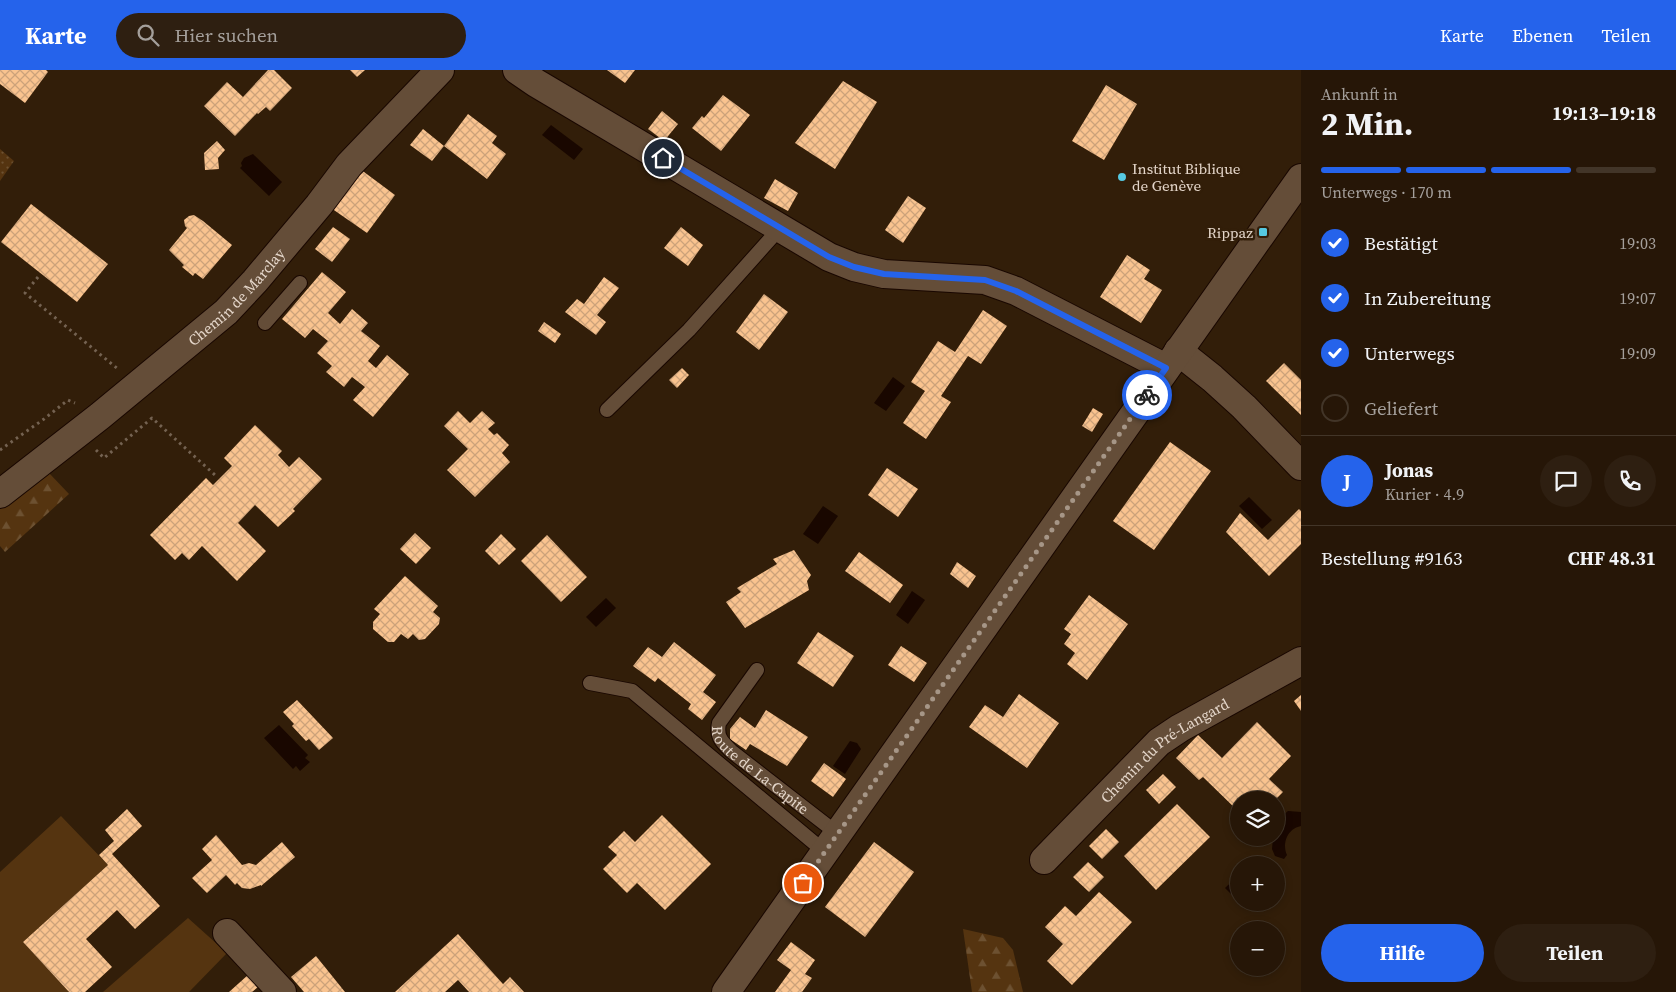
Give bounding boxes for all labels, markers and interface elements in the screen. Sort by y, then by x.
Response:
search box [116,13,466,58]
text: Karte [25,19,86,52]
icon: search [134,21,162,49]
text: Hier suchen [174,22,278,48]
text: Karte [1440,23,1484,48]
text: Ebenen [1512,23,1573,48]
text: Teilen [1601,23,1651,48]
text: Ankunft in [1321,83,1398,105]
text: 19:13–19:18 [1552,100,1656,126]
text: 2 Min. [1321,102,1413,146]
pin [642,137,684,179]
icon: home [649,144,677,172]
place label: Institut Biblique de Genève [1132,158,1241,196]
marker: Institut Biblique de Genève [1116,171,1128,183]
text: Unterwegs · 170 m [1321,181,1452,203]
place label: Rippaz [1207,222,1253,243]
marker: Rippaz [1257,226,1269,238]
icon: check [1321,229,1349,257]
text: Bestätigt [1364,230,1438,256]
text: 19:03 [1619,232,1656,254]
street label: Chemin de Marclay [183,243,289,350]
icon: check [1321,284,1349,312]
text: In Zubereitung [1364,285,1491,311]
text: 19:07 [1619,287,1656,309]
icon: check [1321,339,1349,367]
text: Unterwegs [1364,340,1455,366]
text: 19:09 [1619,342,1656,364]
courier [1122,370,1172,420]
icon: bike [1133,381,1161,409]
text: Geliefert [1364,395,1438,421]
button: chat [1540,455,1592,507]
button: phone [1604,455,1656,507]
text: Jonas [1385,457,1433,483]
text: J [1343,468,1351,494]
text: Kurier · 4.9 [1385,483,1464,505]
text: Bestellung #9163 [1321,545,1463,571]
text: CHF 48.31 [1568,545,1656,571]
street label: Chemin du Pré-Langard [1095,692,1233,807]
street label: Route de La-Capite [708,725,814,819]
map controls [1230,791,1285,976]
button: layers [1230,791,1285,846]
button: + [1230,856,1285,911]
pin [782,862,824,904]
icon: bag [789,869,817,897]
button: − [1230,921,1285,976]
button: Hilfe [1321,924,1484,982]
button: Teilen [1494,924,1656,982]

